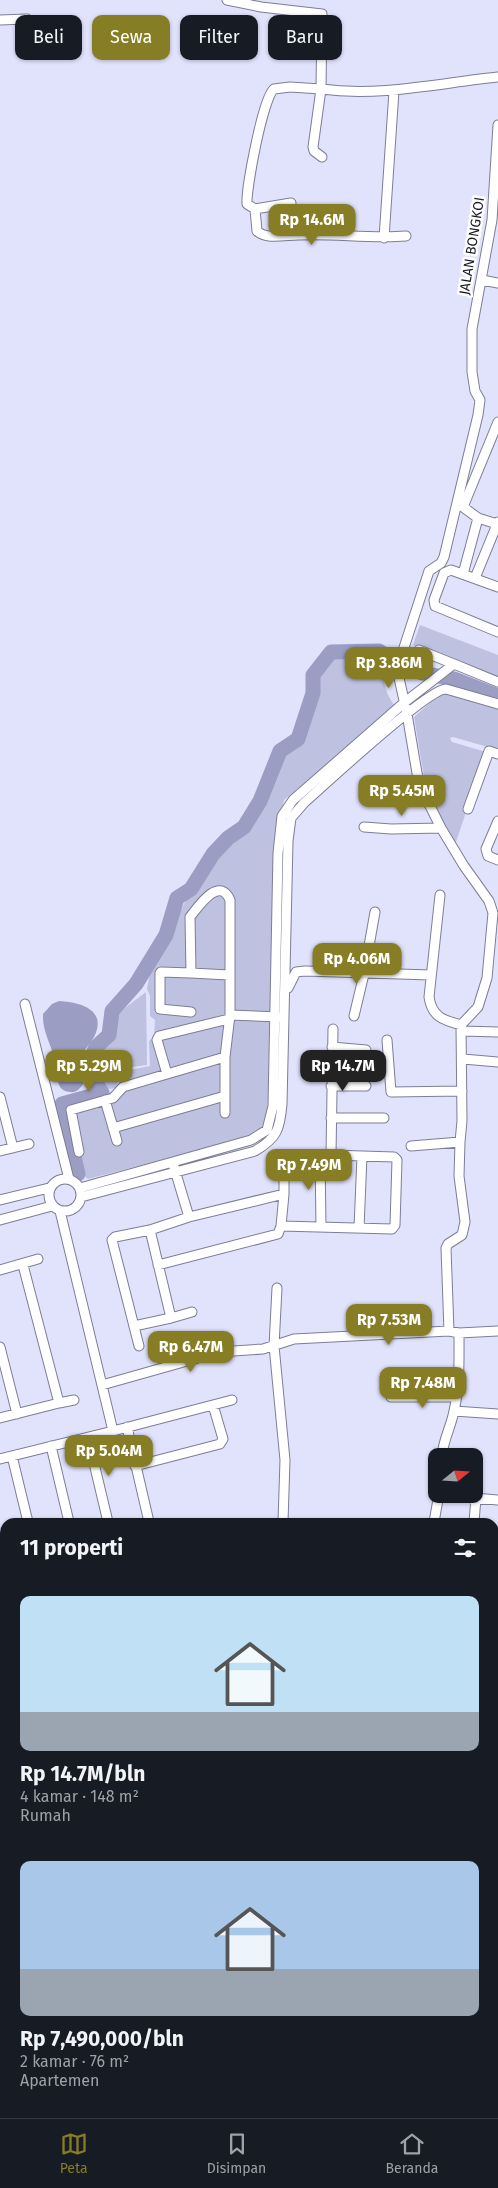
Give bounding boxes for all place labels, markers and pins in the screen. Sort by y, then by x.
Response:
pin: Rp 14.6M [260,204,364,246]
pin: Rp 3.86M [337,646,441,689]
pin: Rp 5.45M [350,774,454,817]
pin: Rp 4.06M [305,942,409,985]
pin: Rp 5.29M [37,1050,141,1092]
pin: Rp 14.7M [291,1050,395,1092]
pin: Rp 7.49M [257,1148,361,1191]
pin: Rp 7.53M [337,1304,441,1346]
pin: Rp 6.47M [139,1330,243,1373]
pin: Rp 7.48M [371,1366,475,1409]
pin: Rp 5.04M [57,1434,161,1477]

